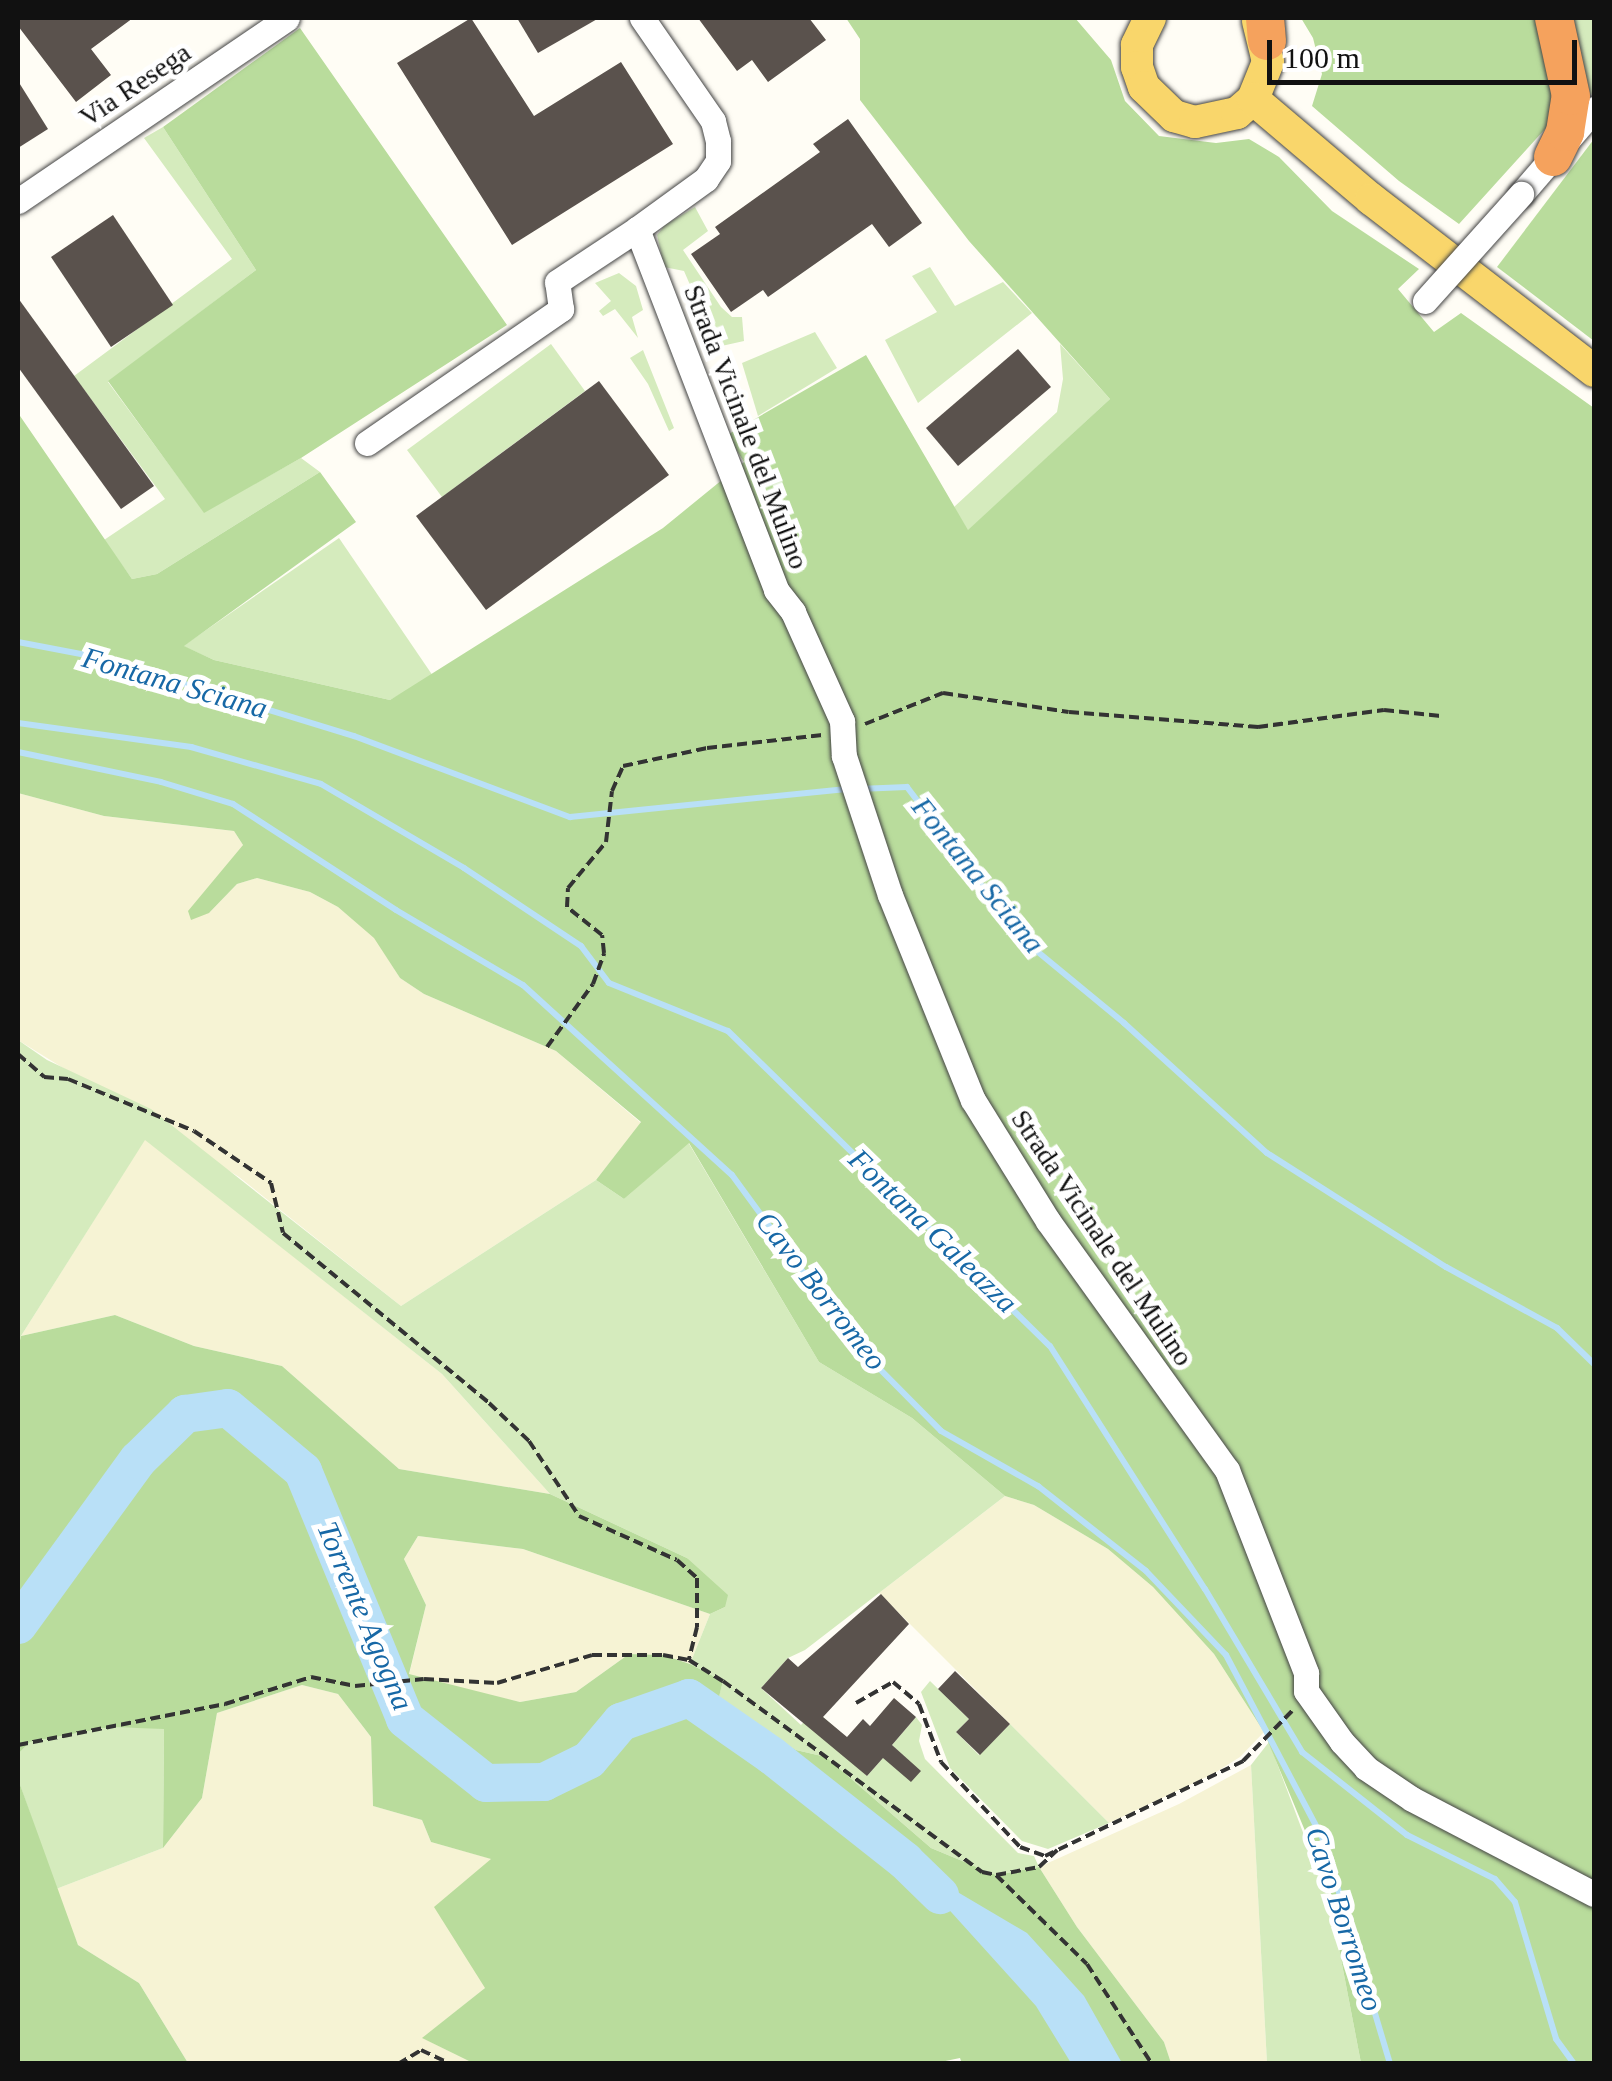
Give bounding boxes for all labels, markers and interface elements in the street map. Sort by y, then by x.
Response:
scale bar [1272,20,1582,82]
street label: Via Resega [73,36,197,134]
text: 100 m [1284,41,1360,74]
street label: Strada Vicinale del Mulino [676,280,816,574]
water label: Fontana Sciana [78,639,272,727]
water label: Fontana Sciana [904,790,1052,960]
street label: Strada Vicinale del Mulino [1004,1103,1200,1373]
water label: Fontana Galeazza [841,1141,1025,1321]
water label: Cavo Borromeo [748,1205,894,1377]
water label: Torrente Agogna [309,1516,421,1716]
water label: Cavo Borromeo [1297,1822,1391,2016]

